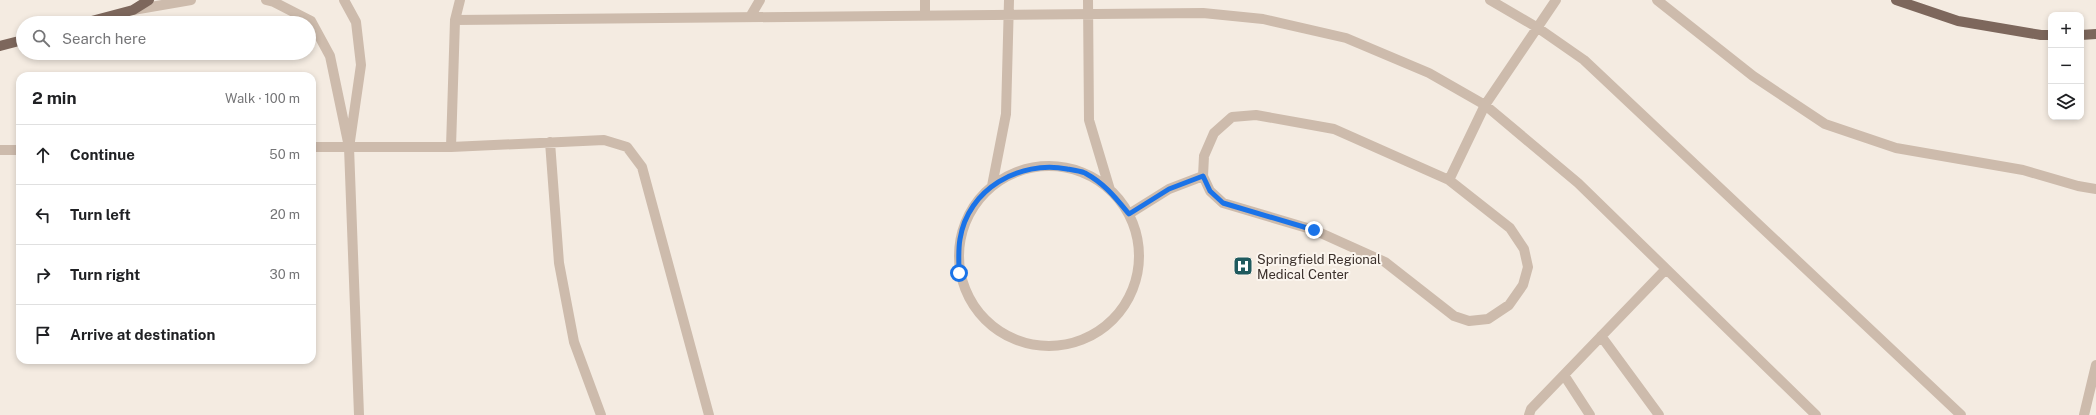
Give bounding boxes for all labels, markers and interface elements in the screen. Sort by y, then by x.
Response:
map controls [2048,12,2084,120]
button: + [2048,12,2084,48]
search box [16,16,316,60]
icon: search [30,27,52,49]
text: Search here [62,30,146,47]
button: − [2048,48,2084,84]
button: layers [2048,84,2084,120]
text: 2 min [32,88,77,108]
text: Walk · 100 m [225,91,300,106]
icon: ahead [32,144,54,166]
text: Continue [70,146,135,163]
text: 50 m [269,147,300,162]
icon: left [32,204,54,226]
text: Turn left [70,206,131,223]
text: 20 m [270,207,300,222]
route end [1305,221,1323,239]
place label: Springfield Regional Medical Center [1257,252,1381,282]
hospital icon: Springfield Regional Medical Center [1232,255,1254,277]
icon: right [32,264,54,286]
route start [950,264,968,282]
text: Turn right [70,266,140,283]
text: 30 m [270,267,300,282]
icon: arrive [32,324,54,346]
text: Arrive at destination [70,326,215,343]

